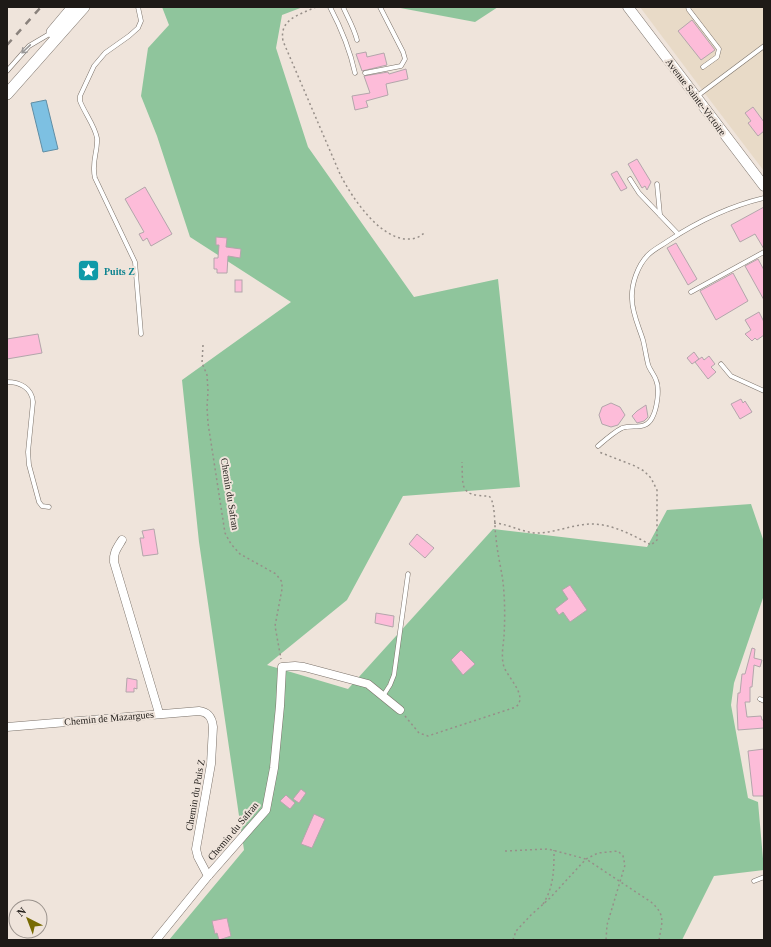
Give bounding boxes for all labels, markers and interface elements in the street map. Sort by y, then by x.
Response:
one-way arrow [22,44,32,53]
street label: Avenue Sainte-Victoire [664,56,729,138]
place icon: Puits Z [75,258,101,284]
place label: Puits Z [104,266,135,277]
street label: Chemin du Safran [219,457,241,531]
street label: Chemin de Mazargues [64,709,154,727]
street label: Chemin du Puis Z [183,758,207,832]
street label: Chemin du Safran [205,800,261,862]
north arrow [8,899,48,939]
text: N [14,904,28,919]

